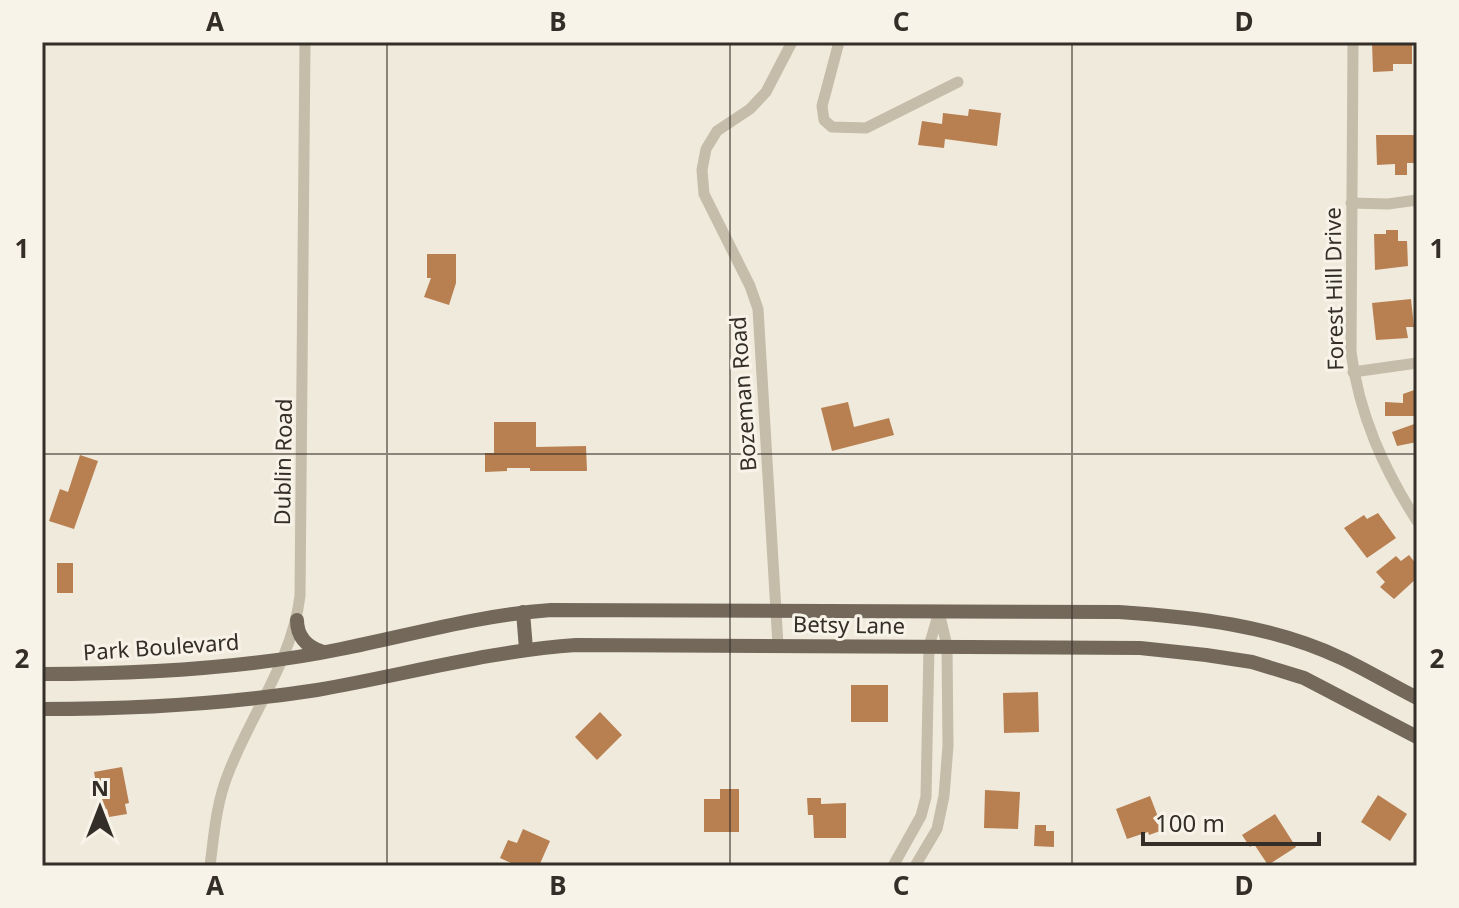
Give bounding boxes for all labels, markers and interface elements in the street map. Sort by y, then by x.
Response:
text: A [206,3,224,39]
text: B [549,3,567,39]
text: C [893,3,909,39]
text: D [1234,3,1254,39]
street label: Forest Hill Drive [1317,207,1349,371]
text: 1 [15,230,29,266]
text: 1 [1430,230,1444,266]
street label: Bozeman Road [722,316,762,472]
street label: Dublin Road [266,398,298,526]
street label: Betsy Lane [793,608,905,640]
street label: Park Boulevard [82,626,240,666]
text: 2 [15,640,30,676]
text: 2 [1430,640,1445,676]
north arrow [60,768,140,848]
text: N [91,772,109,802]
scale bar [1143,796,1319,846]
text: 100 m [1155,806,1225,839]
text: A [206,867,224,903]
text: B [549,867,567,903]
text: C [893,867,909,903]
text: D [1234,867,1254,903]

